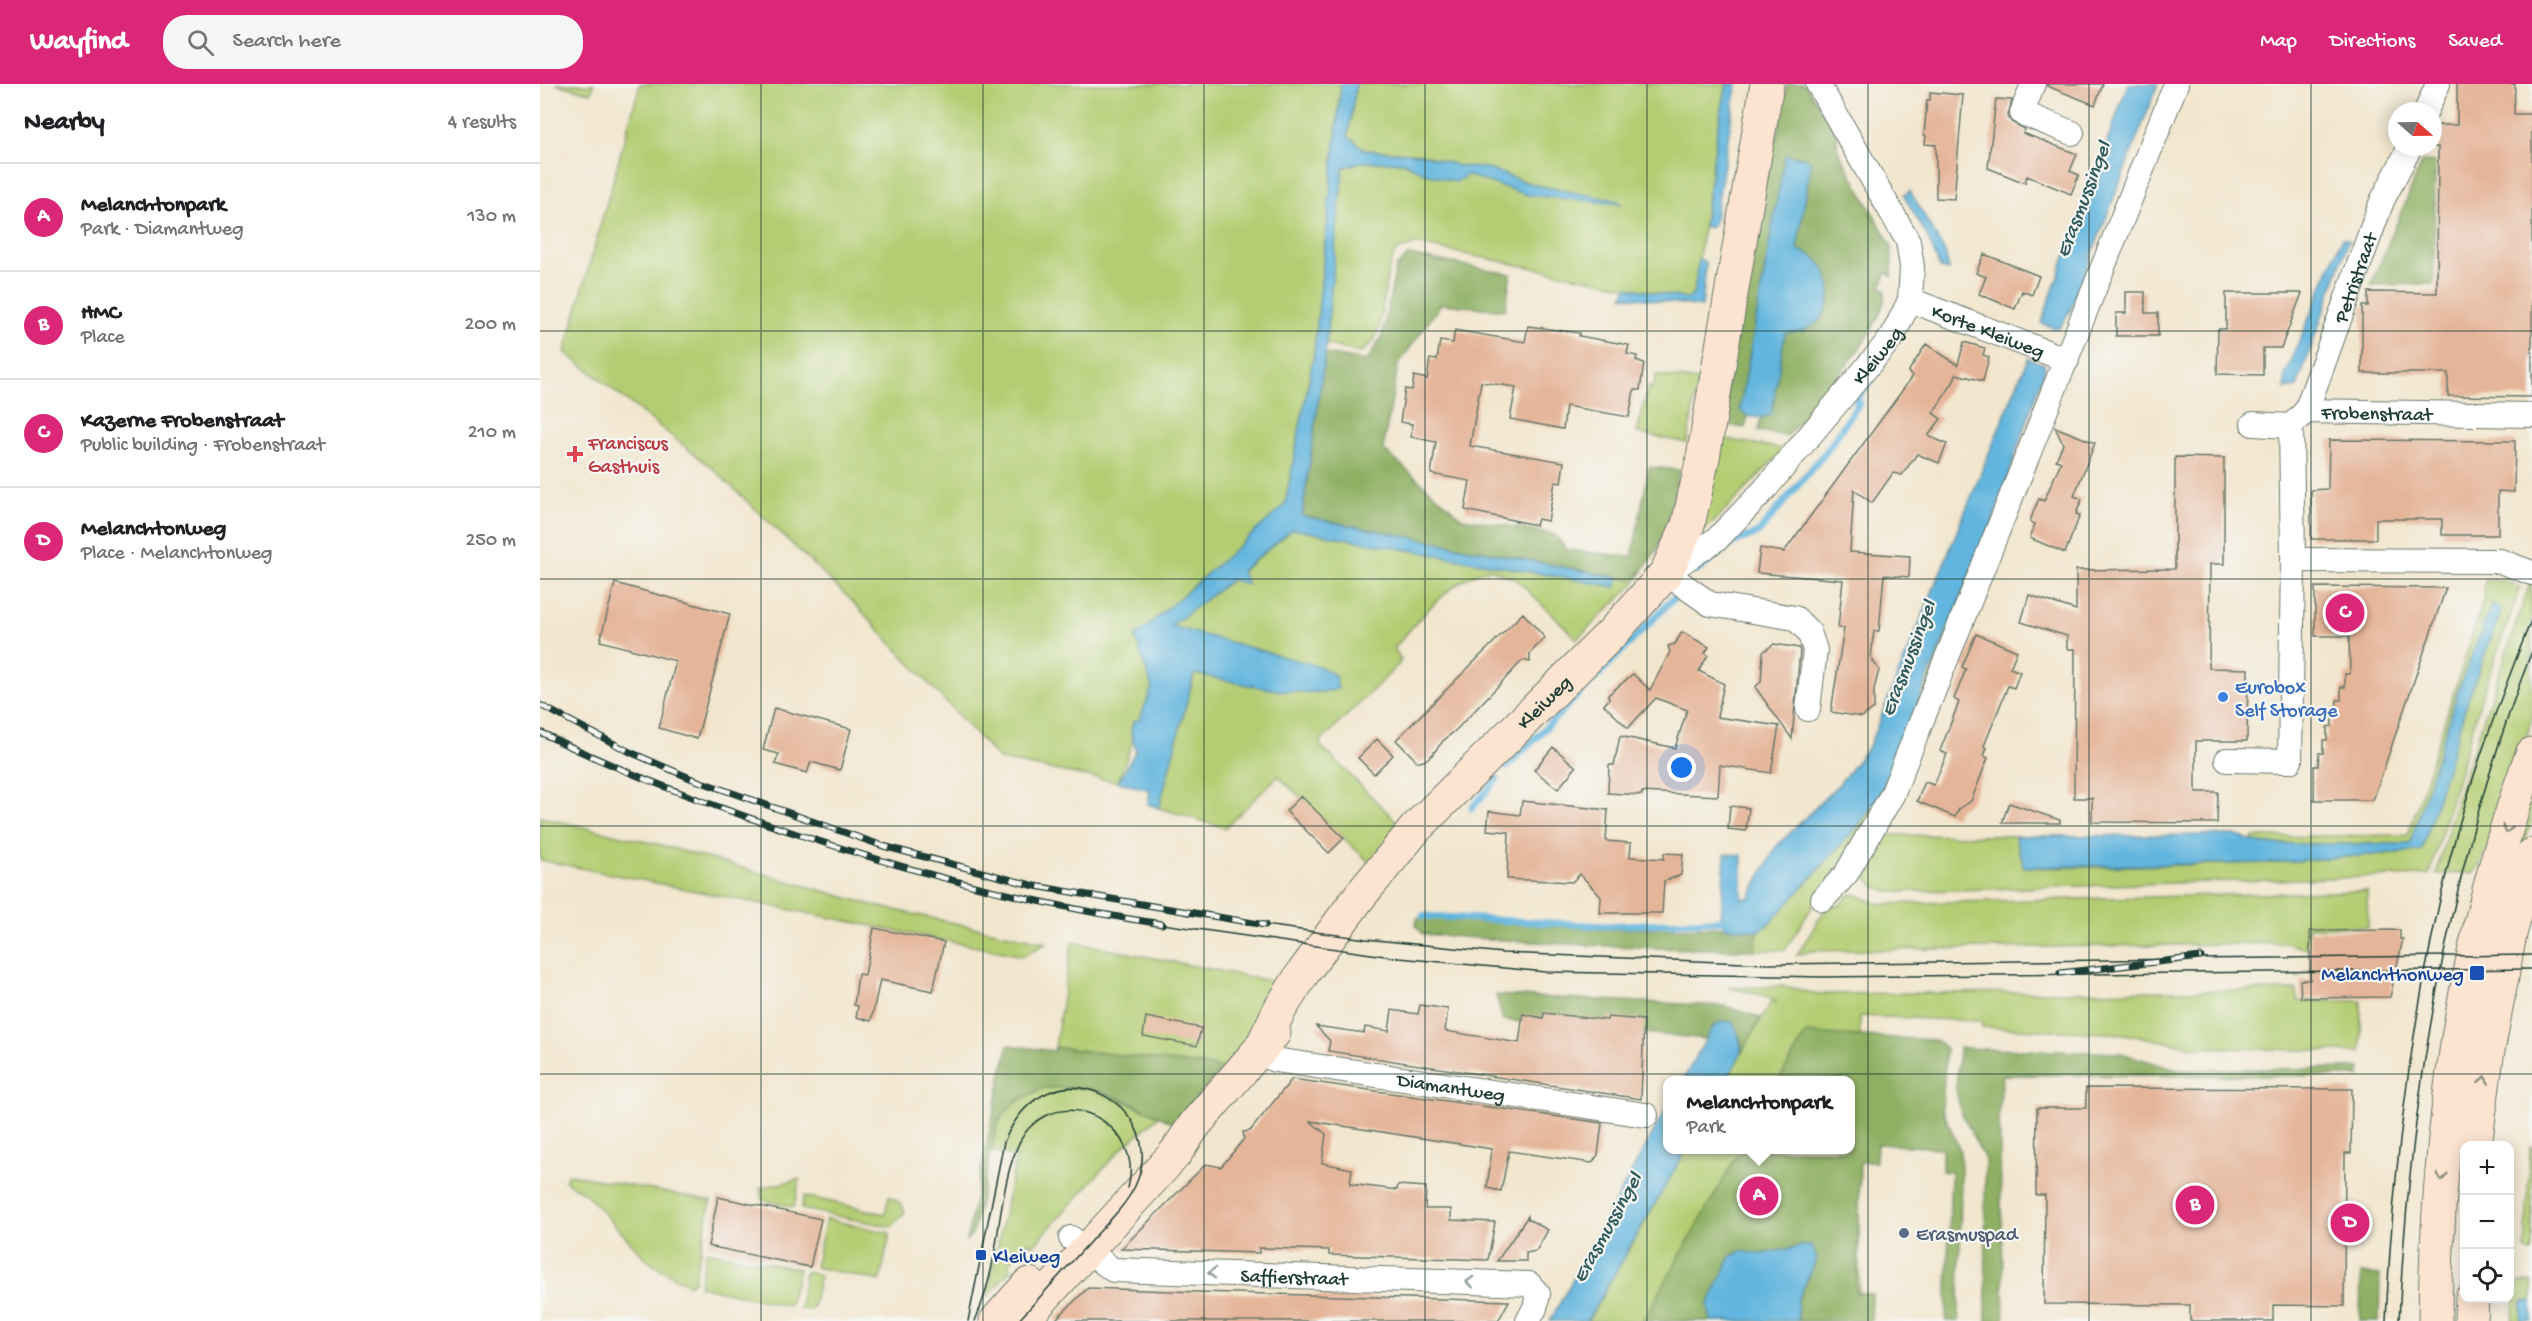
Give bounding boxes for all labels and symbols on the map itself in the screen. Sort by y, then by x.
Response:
north arrow [2388,102,2442,156]
water label: Erasmussingel [2052,138,2119,262]
street label: Petristraat [2330,229,2385,328]
street label: Korte Kleiweg [1928,301,2047,365]
street label: Kleiweg [1849,325,1910,391]
street label: Frobenstraat [2320,403,2434,428]
place label: Franciscus Gasthuis [587,434,669,480]
marker: Franciscus Gasthuis [566,445,584,463]
pin: C [2326,590,2364,636]
water label: Erasmussingel [1877,597,1944,721]
street label: Kleiweg [1514,672,1578,736]
place label: Eurobox Self Storage [2235,678,2338,724]
marker: Eurobox Self Storage [2216,690,2230,704]
your location [1667,753,1696,782]
one-way arrow [2502,823,2514,834]
marker: Melanchthonweg [2468,964,2486,982]
place label: Melanchthonweg [2321,965,2464,988]
street label: Diamantweg [1393,1070,1506,1109]
one-way arrow [2477,1076,2489,1085]
water label: Erasmussingel [1569,1168,1650,1288]
one-way arrow [2436,1173,2449,1182]
pin: A [1740,1174,1778,1218]
pin: B [2176,1182,2214,1228]
pin: D [2330,1200,2370,1246]
place label: Erasmuspad [1916,1225,2020,1248]
marker: Erasmuspad [1897,1226,1911,1240]
place label: Kleiweg [993,1247,1060,1270]
marker: Kleiweg [974,1248,988,1262]
street label: Saffierstraat [1240,1266,1350,1293]
one-way arrow [1208,1267,1217,1279]
one-way arrow [1466,1275,1475,1288]

